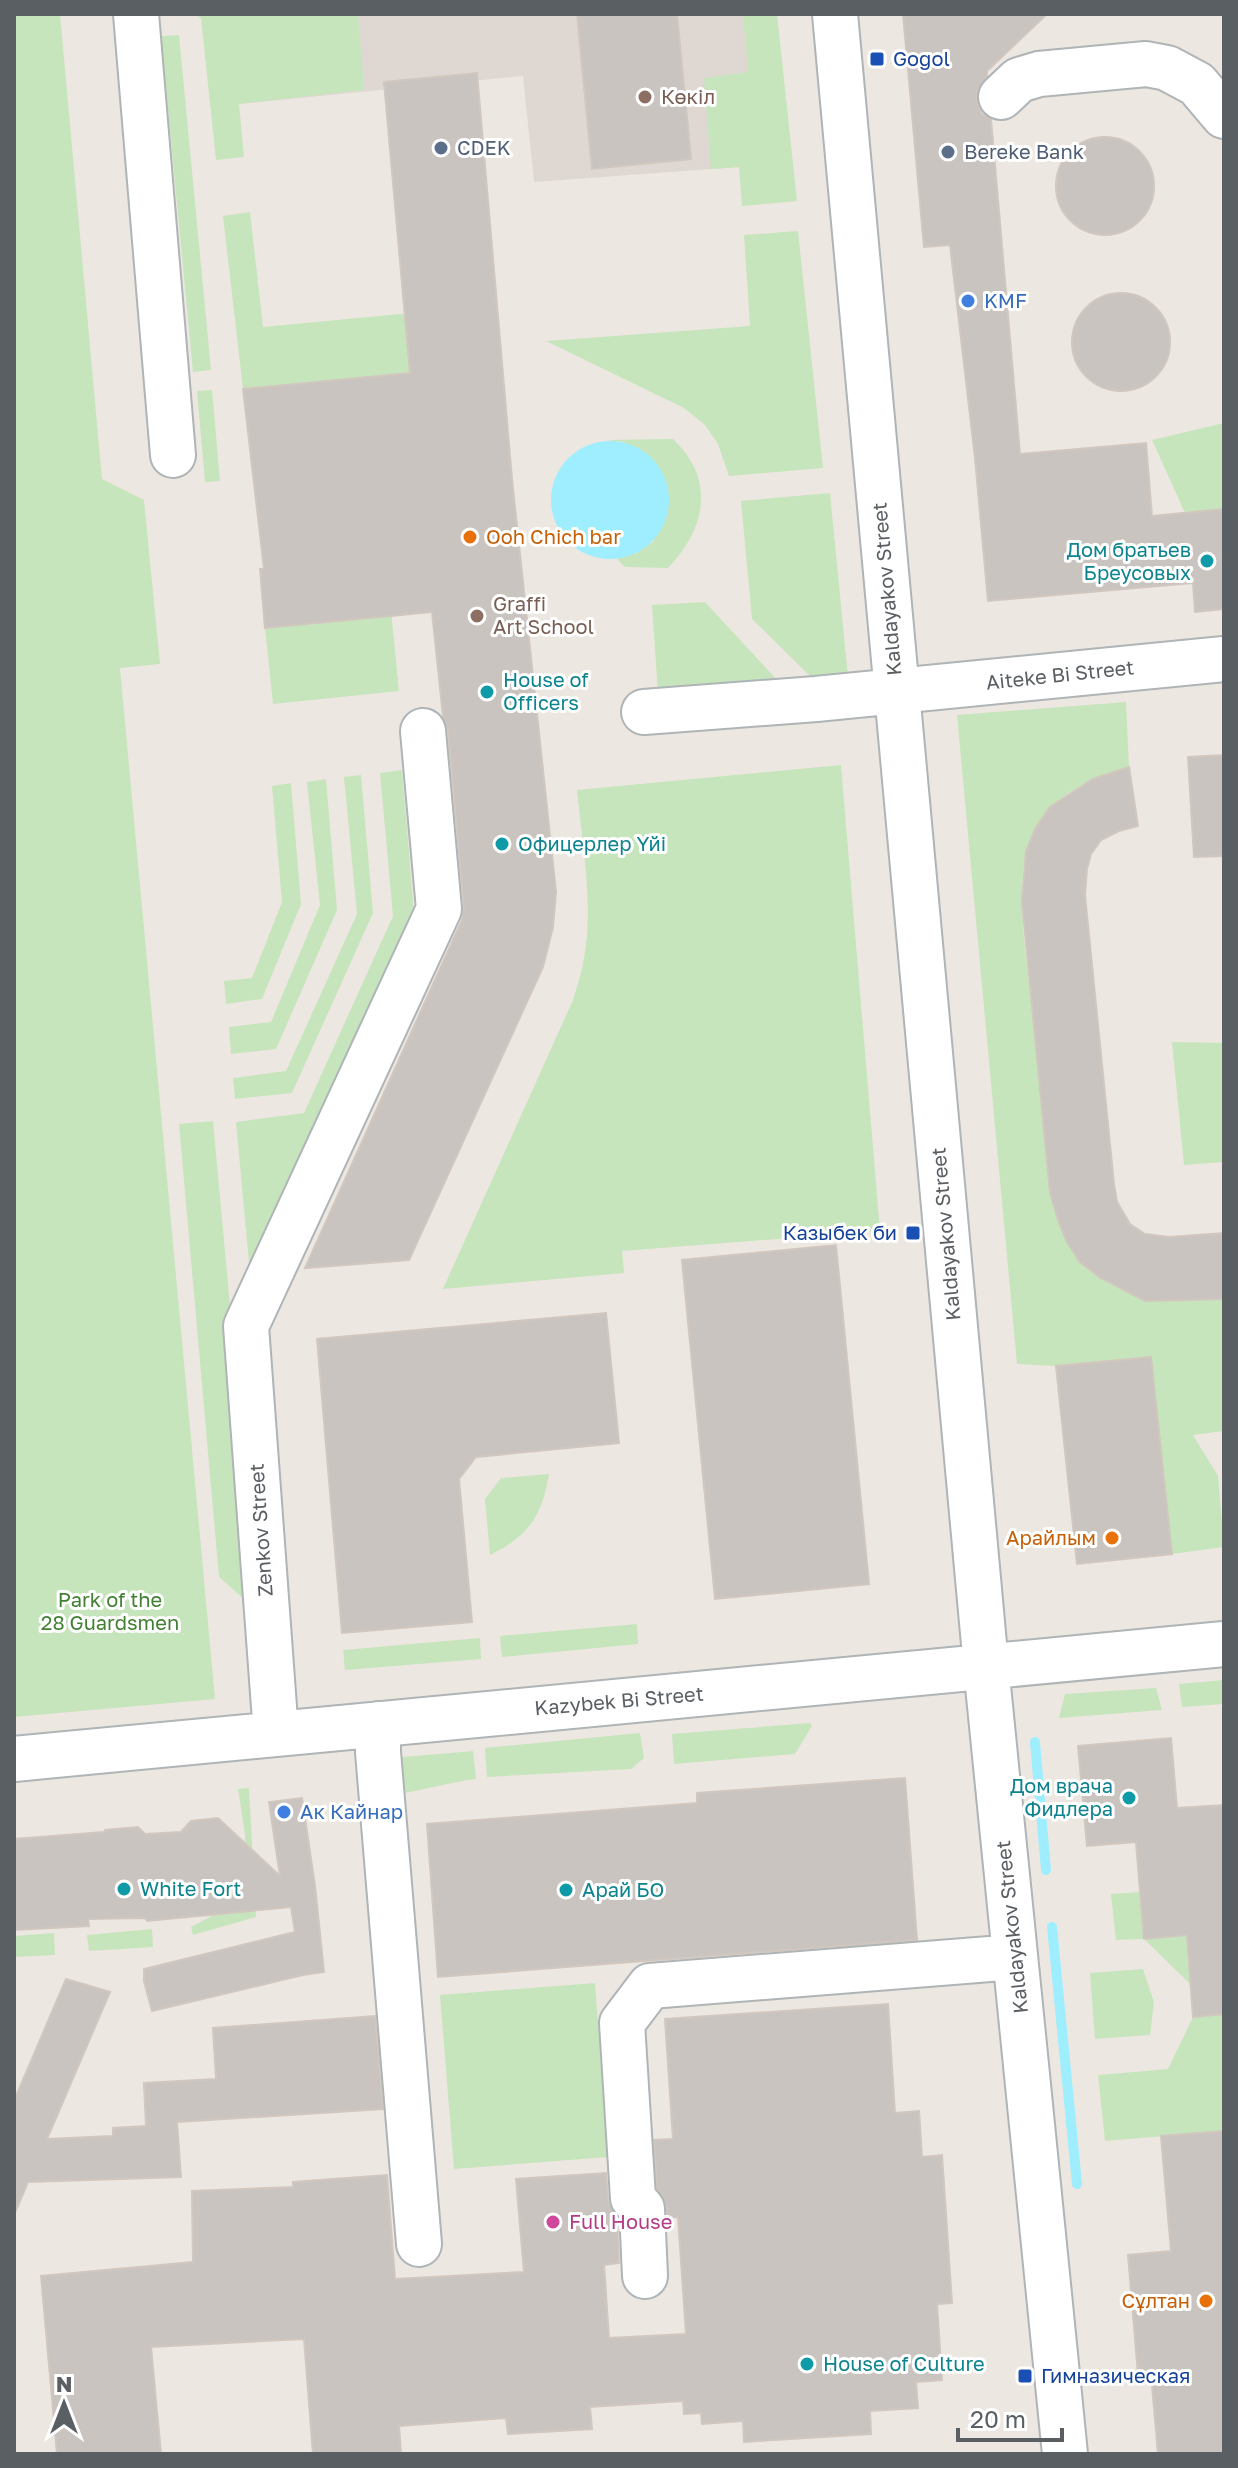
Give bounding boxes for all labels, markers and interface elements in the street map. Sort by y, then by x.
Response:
place label: Gogol [893,46,950,70]
marker: Gogol [868,50,886,68]
place label: Көкіл [661,84,715,108]
marker: Көкіл [636,88,654,106]
place label: CDEK [457,135,511,159]
marker: CDEK [432,139,450,157]
place label: Bereke Bank [964,139,1084,163]
marker: Bereke Bank [939,143,957,161]
place label: KMF [984,288,1027,312]
marker: KMF [959,292,977,310]
street label: Kaldayakov Street [866,501,906,677]
place label: Ooh Chich bar [486,524,621,548]
marker: Ooh Chich bar [461,528,479,546]
place label: Дом братьев Бреусовых [1067,537,1191,584]
marker: Дом братьев Бреусовых [1198,552,1216,570]
place label: Graffi Art School [493,591,594,638]
marker: Graffi Art School [468,607,486,625]
street label: Aiteke Bi Street [985,654,1135,694]
place label: House of Officers [503,667,589,714]
marker: House of Officers [478,683,496,701]
place label: Офицерлер Үйі [518,831,666,855]
marker: Офицерлер Үйі [493,835,511,853]
street label: Kaldayakov Street [925,1146,965,1322]
place label: Казыбек би [783,1220,897,1244]
marker: Казыбек би [904,1224,922,1242]
street label: Zenkov Street [243,1463,277,1597]
place label: Арайлым [1006,1525,1096,1549]
marker: Арайлым [1103,1529,1121,1547]
park label: Park of the 28 Guardsmen [41,1587,179,1634]
street label: Kazybek Bi Street [533,1681,704,1719]
place label: Дом врача Фидлера [1010,1773,1113,1820]
marker: Дом врача Фидлера [1120,1789,1138,1807]
place label: Ак Кайнар [300,1799,403,1823]
marker: Ак Кайнар [275,1803,293,1821]
street label: Kaldayakov Street [990,1839,1032,2015]
place label: White Fort [140,1876,241,1900]
place label: Арай БО [582,1877,664,1901]
marker: White Fort [115,1880,133,1898]
marker: Арай БО [557,1881,575,1899]
place label: Full House [569,2209,672,2233]
marker: Full House [544,2213,562,2231]
place label: Сұлтан [1121,2288,1190,2313]
marker: Сұлтан [1197,2292,1215,2310]
place label: House of Culture [823,2351,985,2375]
marker: House of Culture [798,2355,816,2373]
place label: Гимназическая [1041,2363,1190,2387]
north arrow [24,2364,104,2444]
marker: Гимназическая [1016,2367,1034,2385]
text: N [56,2370,72,2397]
scale bar [958,2392,1062,2442]
text: 20 m [970,2404,1026,2433]

